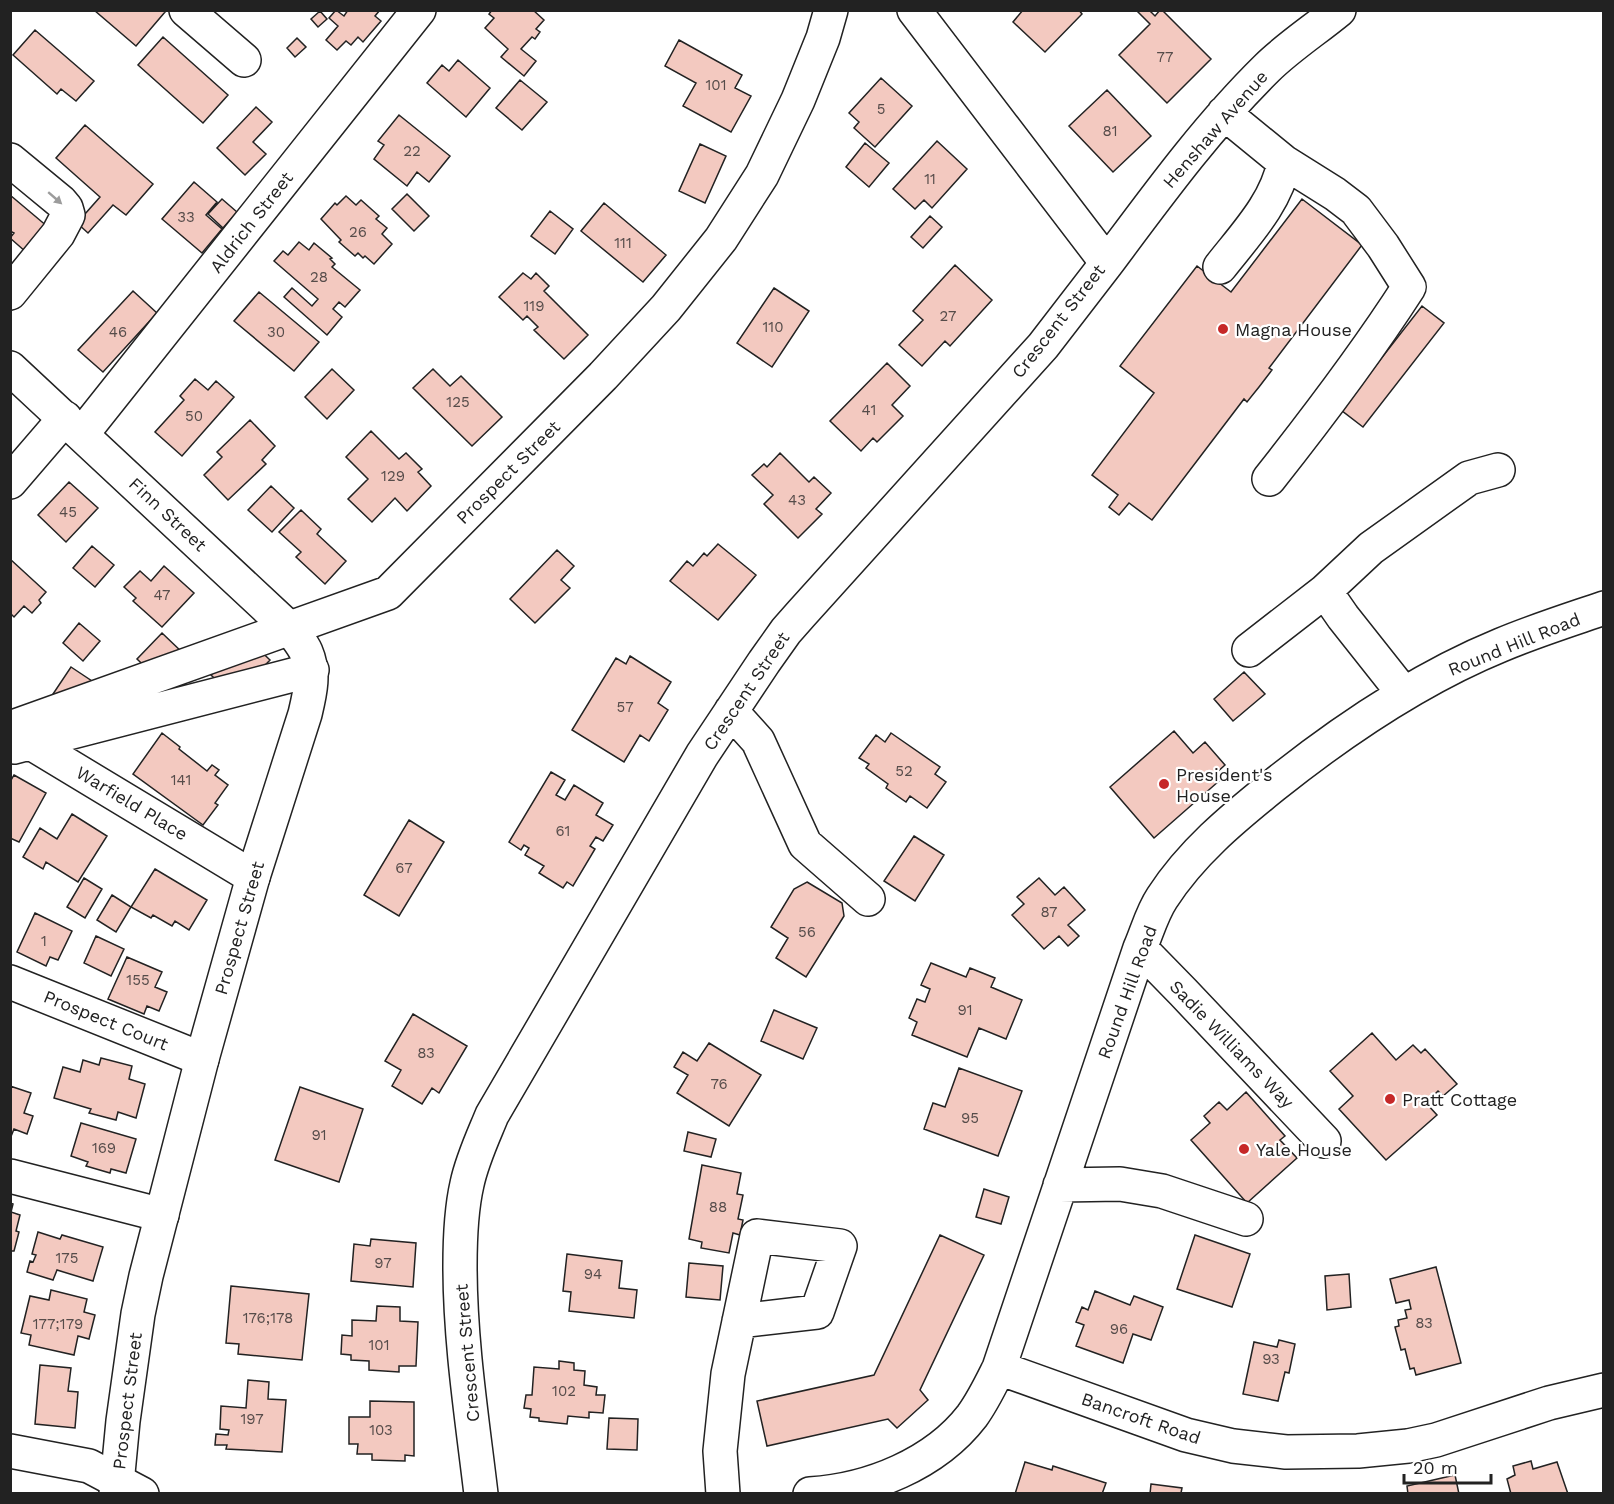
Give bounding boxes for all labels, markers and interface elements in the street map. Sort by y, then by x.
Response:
house number: 77 [1157,48,1173,66]
street label: Henshaw Avenue [1158,66,1272,192]
house number: 101 [705,76,727,94]
house number: 5 [877,100,885,118]
house number: 81 [1102,122,1118,140]
house number: 22 [403,142,421,160]
street label: Aldrich Street [205,167,297,277]
house number: 11 [924,170,936,188]
one-way arrow [47,191,62,204]
house number: 33 [177,208,195,226]
house number: 26 [349,223,367,241]
house number: 111 [614,234,632,252]
street label: Crescent Street [1007,260,1109,382]
house number: 28 [310,268,328,286]
house number: 119 [524,297,544,315]
house number: 27 [940,307,956,325]
house number: 110 [762,318,784,336]
place label: Magna House [1235,319,1352,340]
marker: Magna House [1216,322,1230,336]
house number: 46 [109,323,127,341]
house number: 30 [267,323,285,341]
house number: 125 [446,393,470,411]
house number: 41 [862,401,876,419]
house number: 50 [185,407,203,425]
street label: Prospect Street [452,415,565,528]
house number: 129 [381,467,405,485]
street label: Finn Street [125,473,211,556]
house number: 43 [788,491,806,509]
house number: 45 [59,503,77,521]
house number: 47 [154,586,170,604]
street label: Round Hill Road [1445,608,1583,680]
street label: Crescent Street [699,627,794,754]
house number: 57 [616,698,634,716]
street label: Warfield Place [72,761,192,845]
house number: 52 [895,762,913,780]
place label: President's House [1176,764,1272,806]
house number: 141 [171,771,191,789]
marker: President's House [1157,777,1171,791]
house number: 61 [556,822,570,840]
street label: Prospect Street [210,858,268,997]
house number: 67 [395,859,413,877]
house number: 87 [1040,903,1058,921]
street label: Round Hill Road [1093,922,1161,1062]
house number: 56 [798,923,816,941]
house number: 1 [41,932,47,950]
house number: 155 [126,971,150,989]
street label: Sadie Williams Way [1166,976,1299,1113]
street label: Prospect Court [41,985,172,1055]
house number: 91 [957,1001,973,1019]
house number: 83 [417,1044,435,1062]
house number: 76 [710,1075,728,1093]
place label: Pratt Cottage [1402,1089,1517,1110]
marker: Pratt Cottage [1383,1092,1397,1106]
house number: 95 [961,1109,979,1127]
house number: 91 [311,1126,327,1144]
house number: 169 [92,1139,116,1157]
place label: Yale House [1256,1139,1352,1160]
marker: Yale House [1237,1142,1251,1156]
house number: 88 [709,1198,727,1216]
house number: 175 [56,1249,79,1267]
house number: 97 [374,1254,392,1272]
house number: 94 [584,1265,602,1283]
street label: Crescent Street [450,1283,484,1423]
house number: 176;178 [243,1309,293,1327]
house number: 83 [1415,1314,1433,1332]
house number: 177;179 [33,1315,83,1333]
house number: 96 [1110,1320,1128,1338]
street label: Prospect Street [108,1331,146,1471]
house number: 101 [368,1336,390,1354]
house number: 93 [1262,1350,1280,1368]
house number: 102 [552,1382,576,1400]
street label: Bancroft Road [1079,1388,1203,1448]
house number: 197 [240,1410,264,1428]
house number: 103 [369,1421,393,1439]
scale bar [1404,1447,1491,1485]
text: 20 m [1413,1457,1458,1478]

